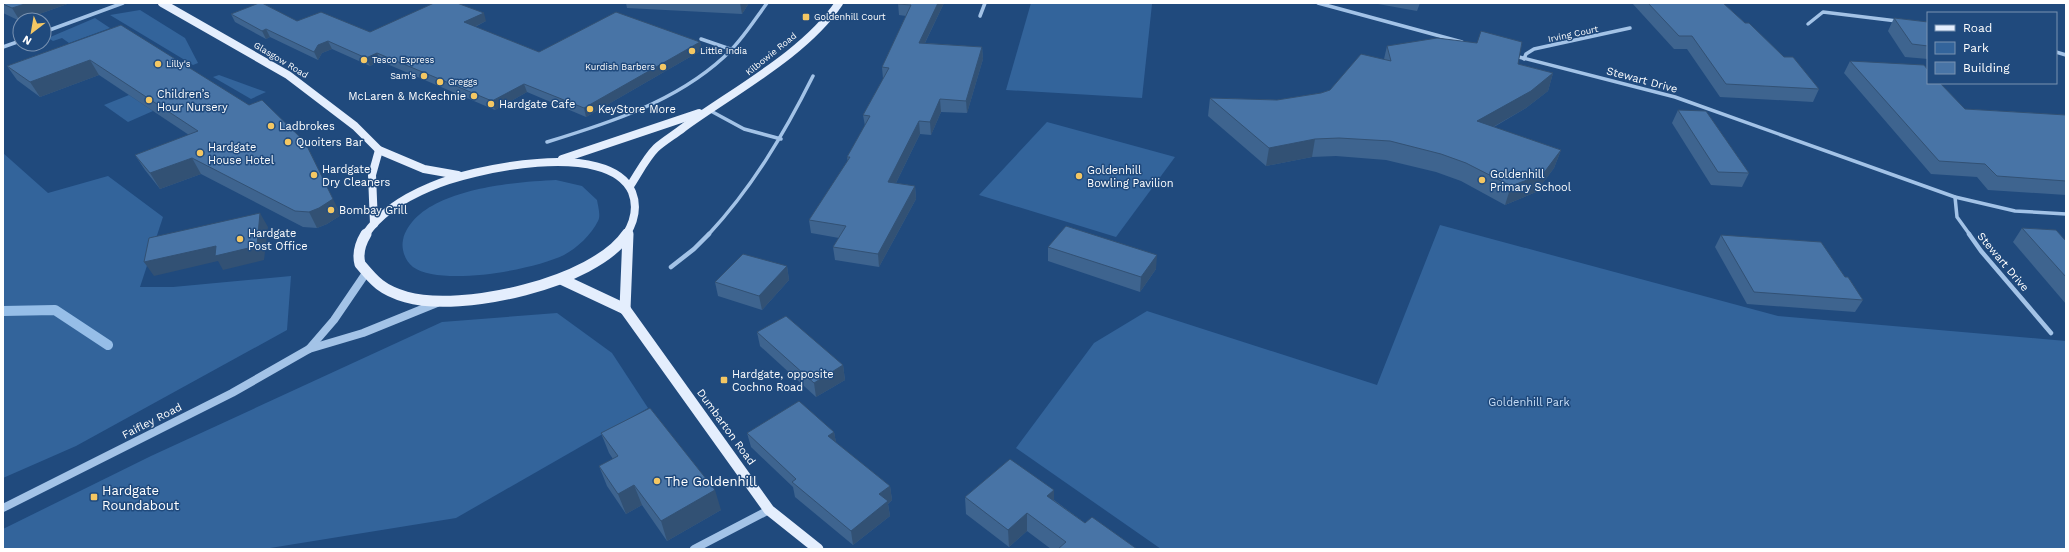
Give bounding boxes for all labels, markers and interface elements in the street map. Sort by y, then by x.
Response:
north arrow [12,12,52,52]
marker: Goldenhill Court [801,12,811,22]
place label: Goldenhill Court [814,12,886,22]
legend [1927,12,2057,84]
text: Road [1963,21,1992,35]
street label: Irving Court [1547,24,1599,44]
street label: Kilbowie Road [744,31,798,77]
text: N [20,32,34,48]
street label: Glasgow Road [252,40,310,80]
text: Park [1963,41,1989,55]
marker: Little India [687,46,697,56]
place label: Little India [700,46,747,56]
marker: Tesco Express [359,55,369,65]
place label: Tesco Express [372,55,435,65]
marker: Lilly's [153,59,163,69]
place label: Lilly's [166,59,191,69]
text: Building [1963,61,2010,75]
place label: Kurdish Barbers [585,62,655,72]
marker: Kurdish Barbers [658,62,668,72]
street label: Stewart Drive [1605,64,1679,96]
place label: Sam's [390,71,416,81]
marker: Sam's [419,71,429,81]
marker: Greggs [435,77,445,87]
place label: Greggs [448,77,478,87]
place label: Children’s Hour Nursery [157,88,228,114]
place label: McLaren & McKechnie [348,90,466,103]
marker: McLaren & McKechnie [469,91,479,101]
marker: Children’s Hour Nursery [144,95,154,105]
place label: Hardgate Cafe [499,98,575,111]
marker: Hardgate Cafe [486,99,496,109]
place label: KeyStore More [598,103,676,116]
marker: KeyStore More [585,104,595,114]
place label: Ladbrokes [279,120,335,133]
marker: Ladbrokes [266,121,276,131]
place label: Quoiters Bar [296,136,364,149]
marker: Quoiters Bar [283,137,293,147]
place label: Hardgate House Hotel [208,141,275,167]
marker: Hardgate House Hotel [195,148,205,158]
place label: Hardgate Dry Cleaners [322,163,390,189]
place label: Goldenhill Bowling Pavilion [1087,164,1174,190]
place label: Goldenhill Primary School [1490,168,1572,194]
marker: Hardgate Dry Cleaners [309,170,319,180]
marker: Goldenhill Bowling Pavilion [1074,171,1084,181]
marker: Goldenhill Primary School [1477,175,1487,185]
place label: Bombay Grill [339,204,408,217]
marker: Bombay Grill [326,205,336,215]
place label: Hardgate Post Office [248,227,308,253]
street label: Stewart Drive [1975,230,2031,294]
marker: Hardgate Post Office [235,234,245,244]
place label: Hardgate, opposite Cochno Road [732,368,834,394]
marker: Hardgate, opposite Cochno Road [719,375,729,385]
street label: Dumbarton Road [694,386,758,468]
park label: Goldenhill Park [1488,396,1570,409]
street label: Faifley Road [120,400,184,442]
place label: The Goldenhill [665,474,757,489]
marker: The Goldenhill [652,476,662,486]
place label: Hardgate Roundabout [102,483,180,513]
marker: Hardgate Roundabout [89,492,99,502]

